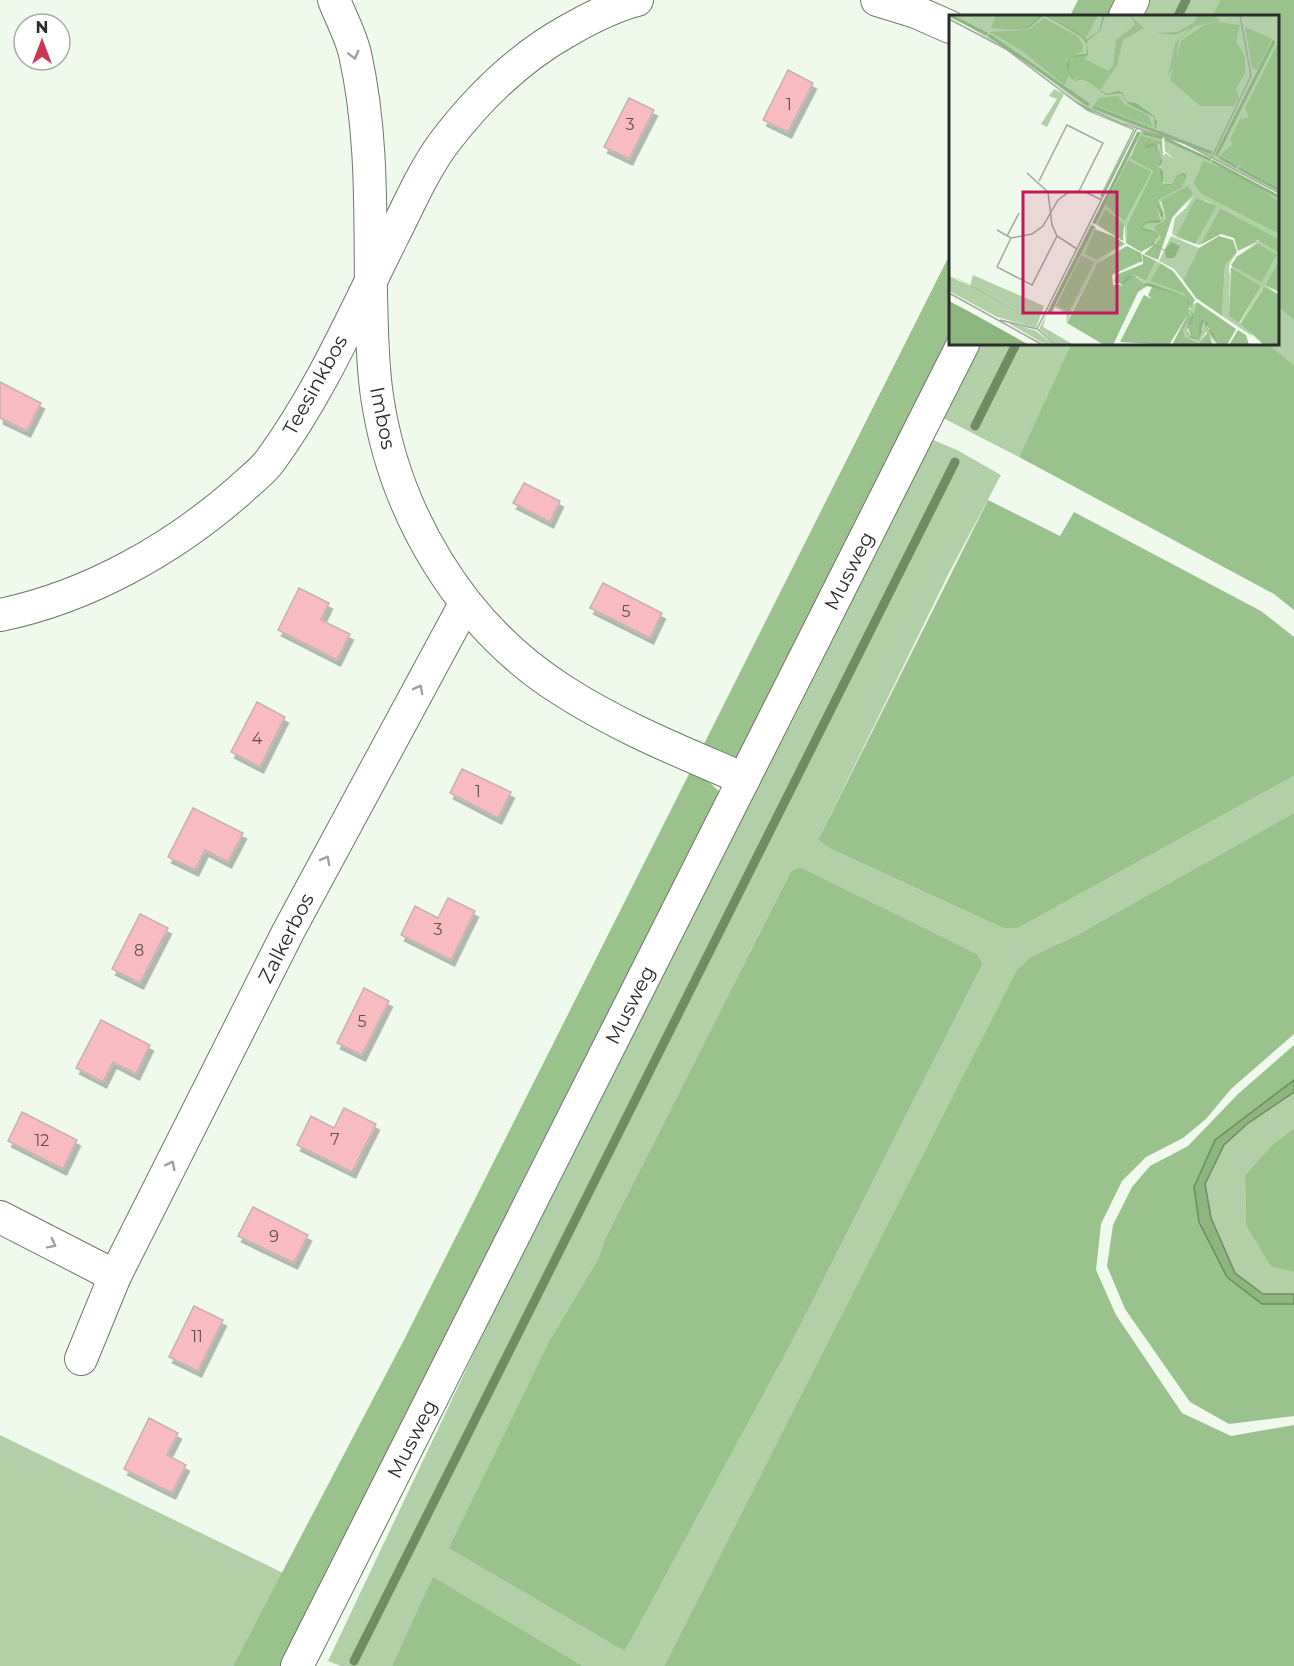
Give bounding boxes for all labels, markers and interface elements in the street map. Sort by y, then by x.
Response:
north arrow [12,12,72,72]
inset map [949,15,1279,345]
text: N [36,18,48,37]
one-way arrow [347,50,360,60]
house number: 1 [786,95,792,114]
house number: 3 [625,115,635,134]
street label: Teesinkbos [278,330,353,439]
street label: Imbos [365,385,401,452]
street label: Musweg [819,528,879,614]
house number: 5 [621,602,631,621]
one-way arrow [412,685,423,695]
house number: 4 [252,729,263,748]
house number: 1 [475,782,481,801]
one-way arrow [319,856,330,867]
street label: Zalkerbos [253,889,319,987]
house number: 3 [433,920,443,939]
house number: 8 [134,941,144,960]
street label: Musweg [600,962,660,1048]
house number: 5 [357,1012,367,1031]
house number: 7 [330,1130,340,1149]
house number: 12 [35,1131,49,1150]
one-way arrow [163,1160,175,1171]
house number: 9 [269,1227,279,1246]
one-way arrow [46,1237,56,1248]
house number: 11 [191,1327,203,1346]
street label: Musweg [382,1396,442,1482]

